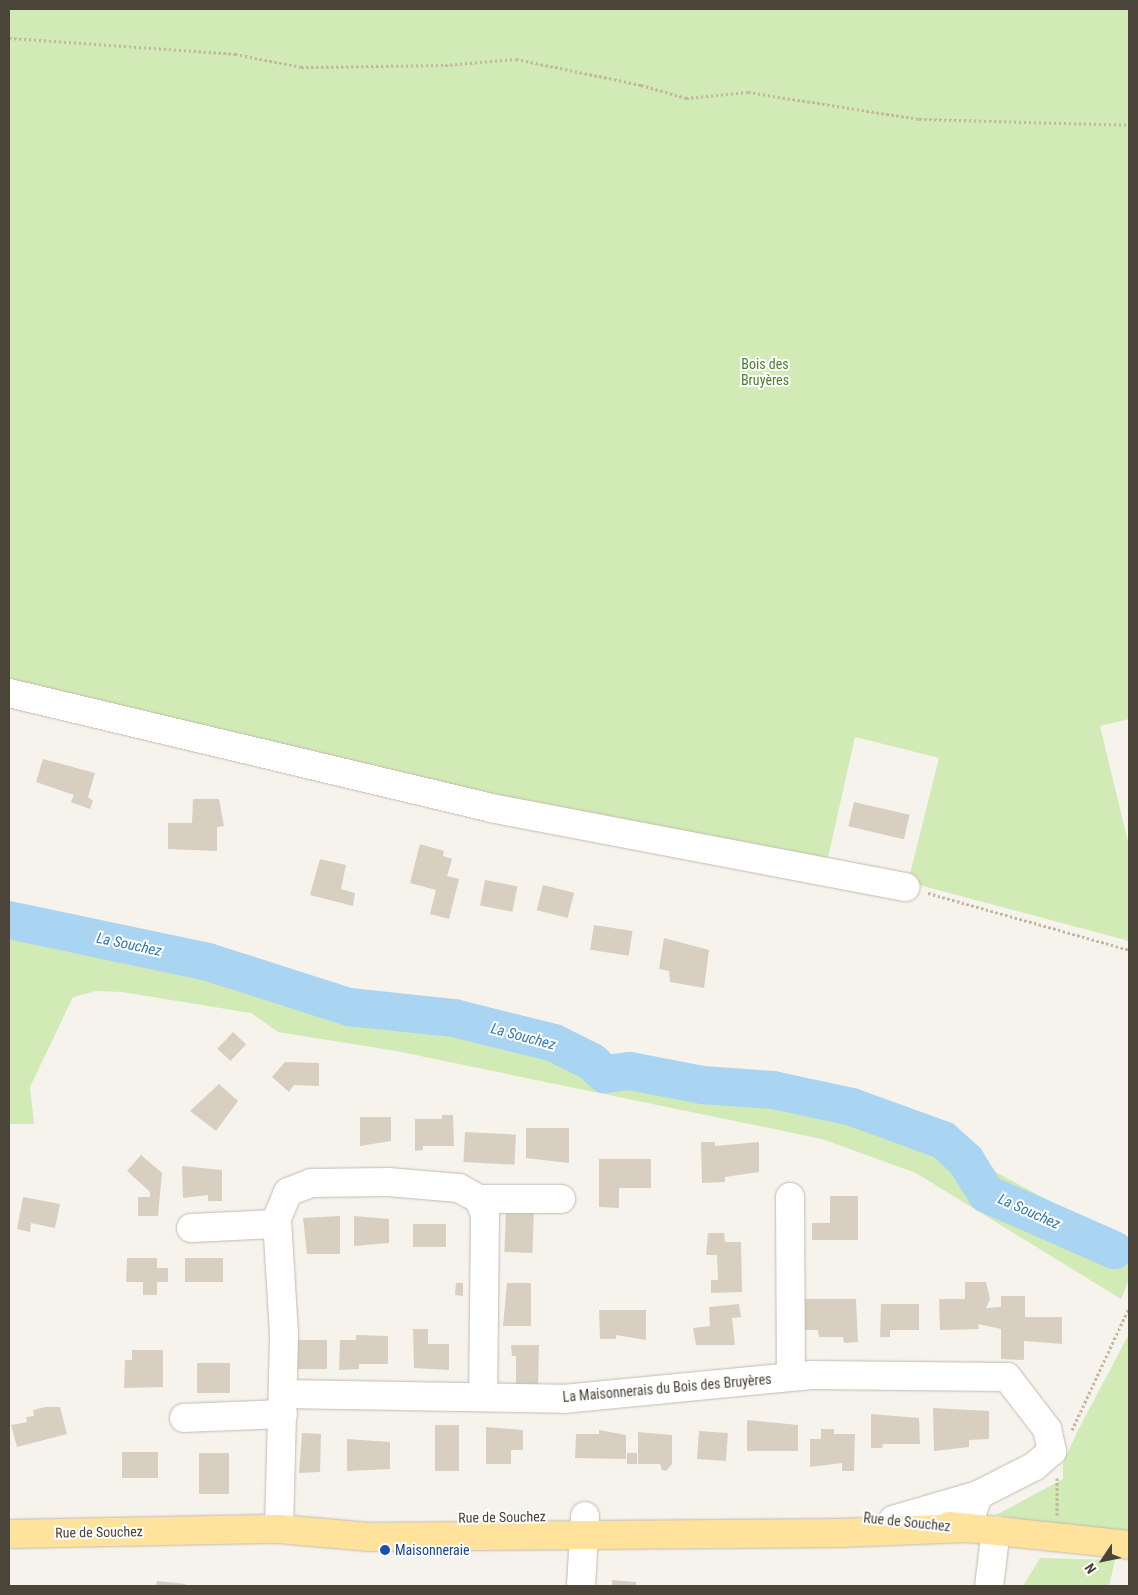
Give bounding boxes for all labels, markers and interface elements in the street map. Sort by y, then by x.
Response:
park label: Bois des Bruyères [741,356,789,388]
water label: La Souchez [95,929,163,961]
water label: La Souchez [489,1020,557,1054]
water label: La Souchez [995,1190,1063,1234]
street label: La Maisonnerais du Bois des Bruyères [562,1370,772,1406]
street label: Rue de Souchez [458,1508,546,1526]
street label: Rue de Souchez [863,1509,951,1535]
street label: Rue de Souchez [55,1523,143,1541]
north arrow [1078,1535,1128,1585]
place label: Maisonneraie [395,1542,470,1558]
marker: Maisonneraie [379,1544,391,1556]
text: N [1082,1560,1100,1576]

